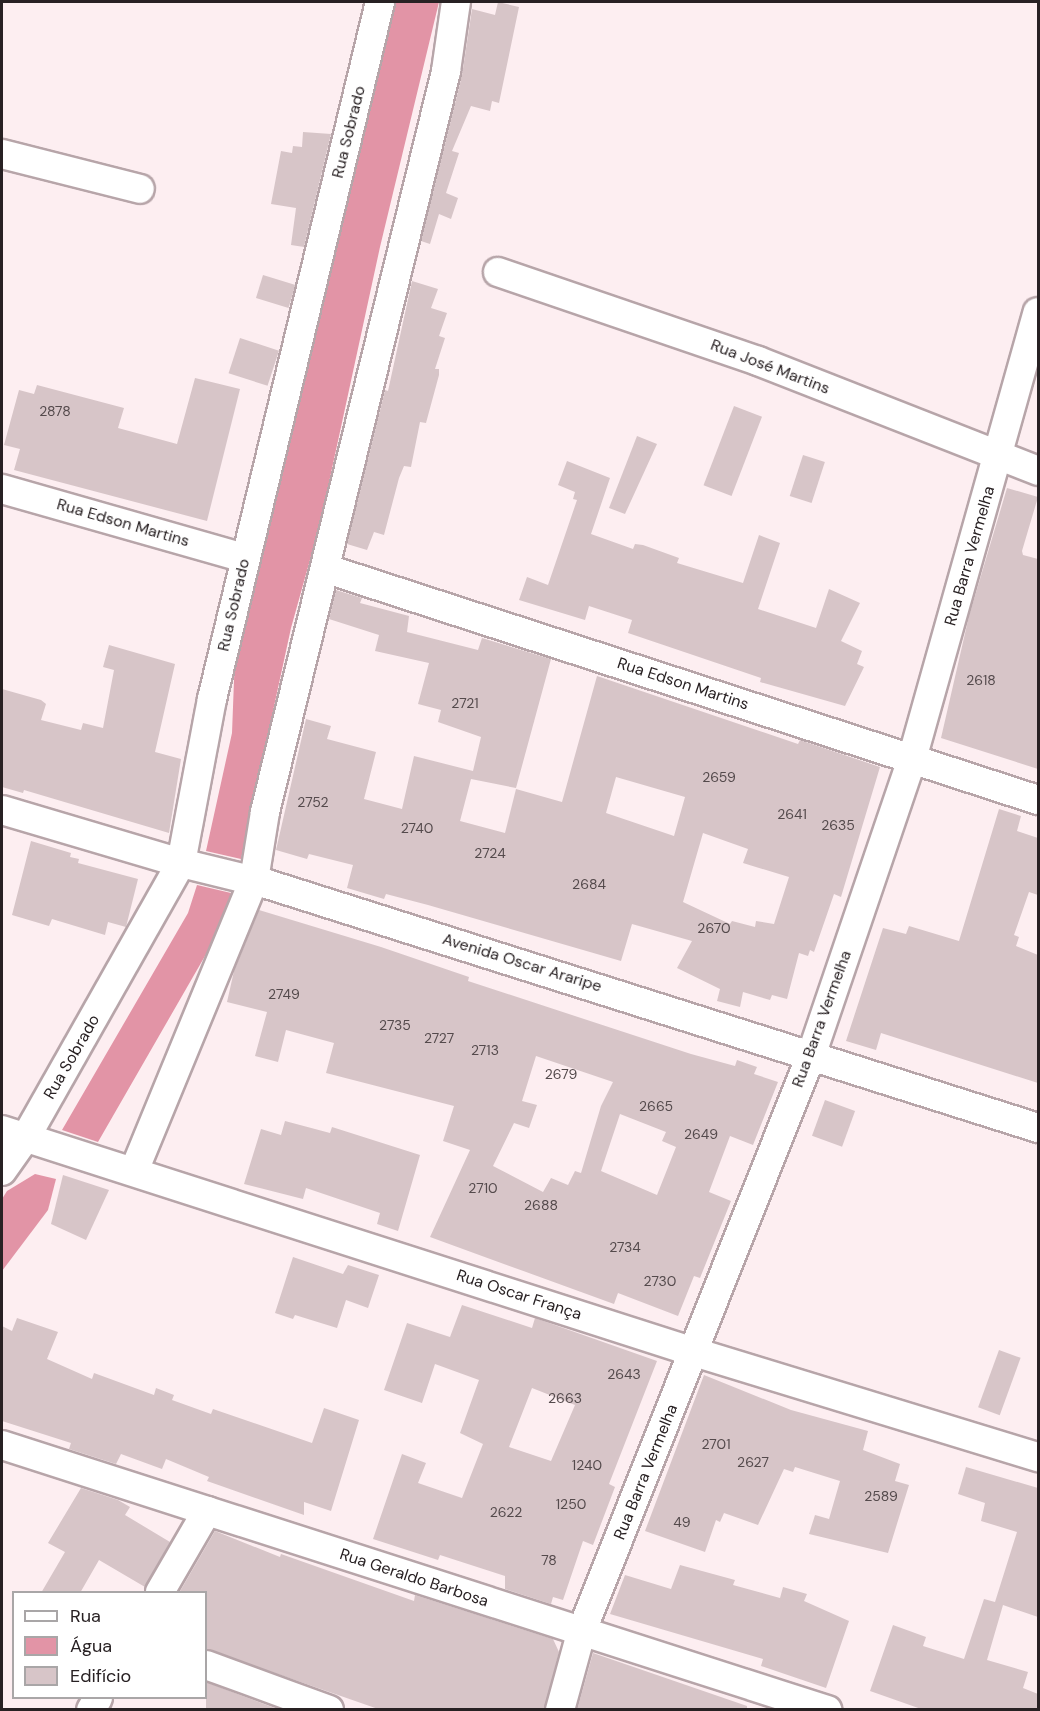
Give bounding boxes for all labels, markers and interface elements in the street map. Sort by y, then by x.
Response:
street label: Rua Sobrado [328,84,370,180]
street label: Rua José Martins [708,335,832,399]
house number: 2878 [39,403,71,419]
street label: Rua Barra Vermelha [941,484,999,628]
street label: Rua Edson Martins [54,495,192,551]
street label: Rua Sobrado [214,557,254,653]
street label: Rua Edson Martins [615,654,751,714]
house number: 2618 [966,672,996,688]
house number: 2721 [451,695,479,711]
house number: 2659 [702,769,736,785]
house number: 2752 [297,794,329,810]
house number: 2641 [777,806,807,822]
house number: 2635 [821,817,855,833]
house number: 2740 [401,820,433,836]
house number: 2724 [474,845,506,861]
house number: 2684 [572,876,606,892]
house number: 2670 [697,920,731,936]
street label: Avenida Oscar Araripe [440,930,604,996]
street label: Rua Barra Vermelha [788,948,856,1090]
house number: 2749 [268,986,300,1002]
street label: Rua Sobrado [40,1011,104,1103]
house number: 2735 [379,1017,411,1033]
house number: 2727 [424,1030,454,1046]
house number: 2713 [471,1042,499,1058]
house number: 2679 [545,1066,577,1082]
house number: 2665 [639,1098,673,1114]
house number: 2649 [684,1126,718,1142]
house number: 2710 [468,1180,498,1196]
house number: 2688 [524,1197,558,1213]
house number: 2734 [609,1239,641,1255]
street label: Rua Oscar França [454,1266,584,1324]
house number: 2730 [644,1273,676,1289]
house number: 2643 [607,1366,641,1382]
house number: 2663 [548,1390,582,1406]
street label: Rua Barra Vermelha [610,1402,682,1542]
house number: 2701 [701,1436,731,1452]
house number: 2627 [737,1454,769,1470]
house number: 1240 [572,1457,602,1473]
house number: 2589 [864,1488,898,1504]
house number: 1250 [556,1496,586,1512]
house number: 2622 [490,1504,522,1520]
house number: 49 [673,1514,691,1530]
street label: Rua Geraldo Barbosa [337,1545,491,1611]
house number: 78 [541,1552,557,1568]
legend [12,1591,207,1699]
text: Rua [70,1604,101,1628]
text: Água [70,1634,112,1658]
text: Edifício [70,1664,131,1688]

